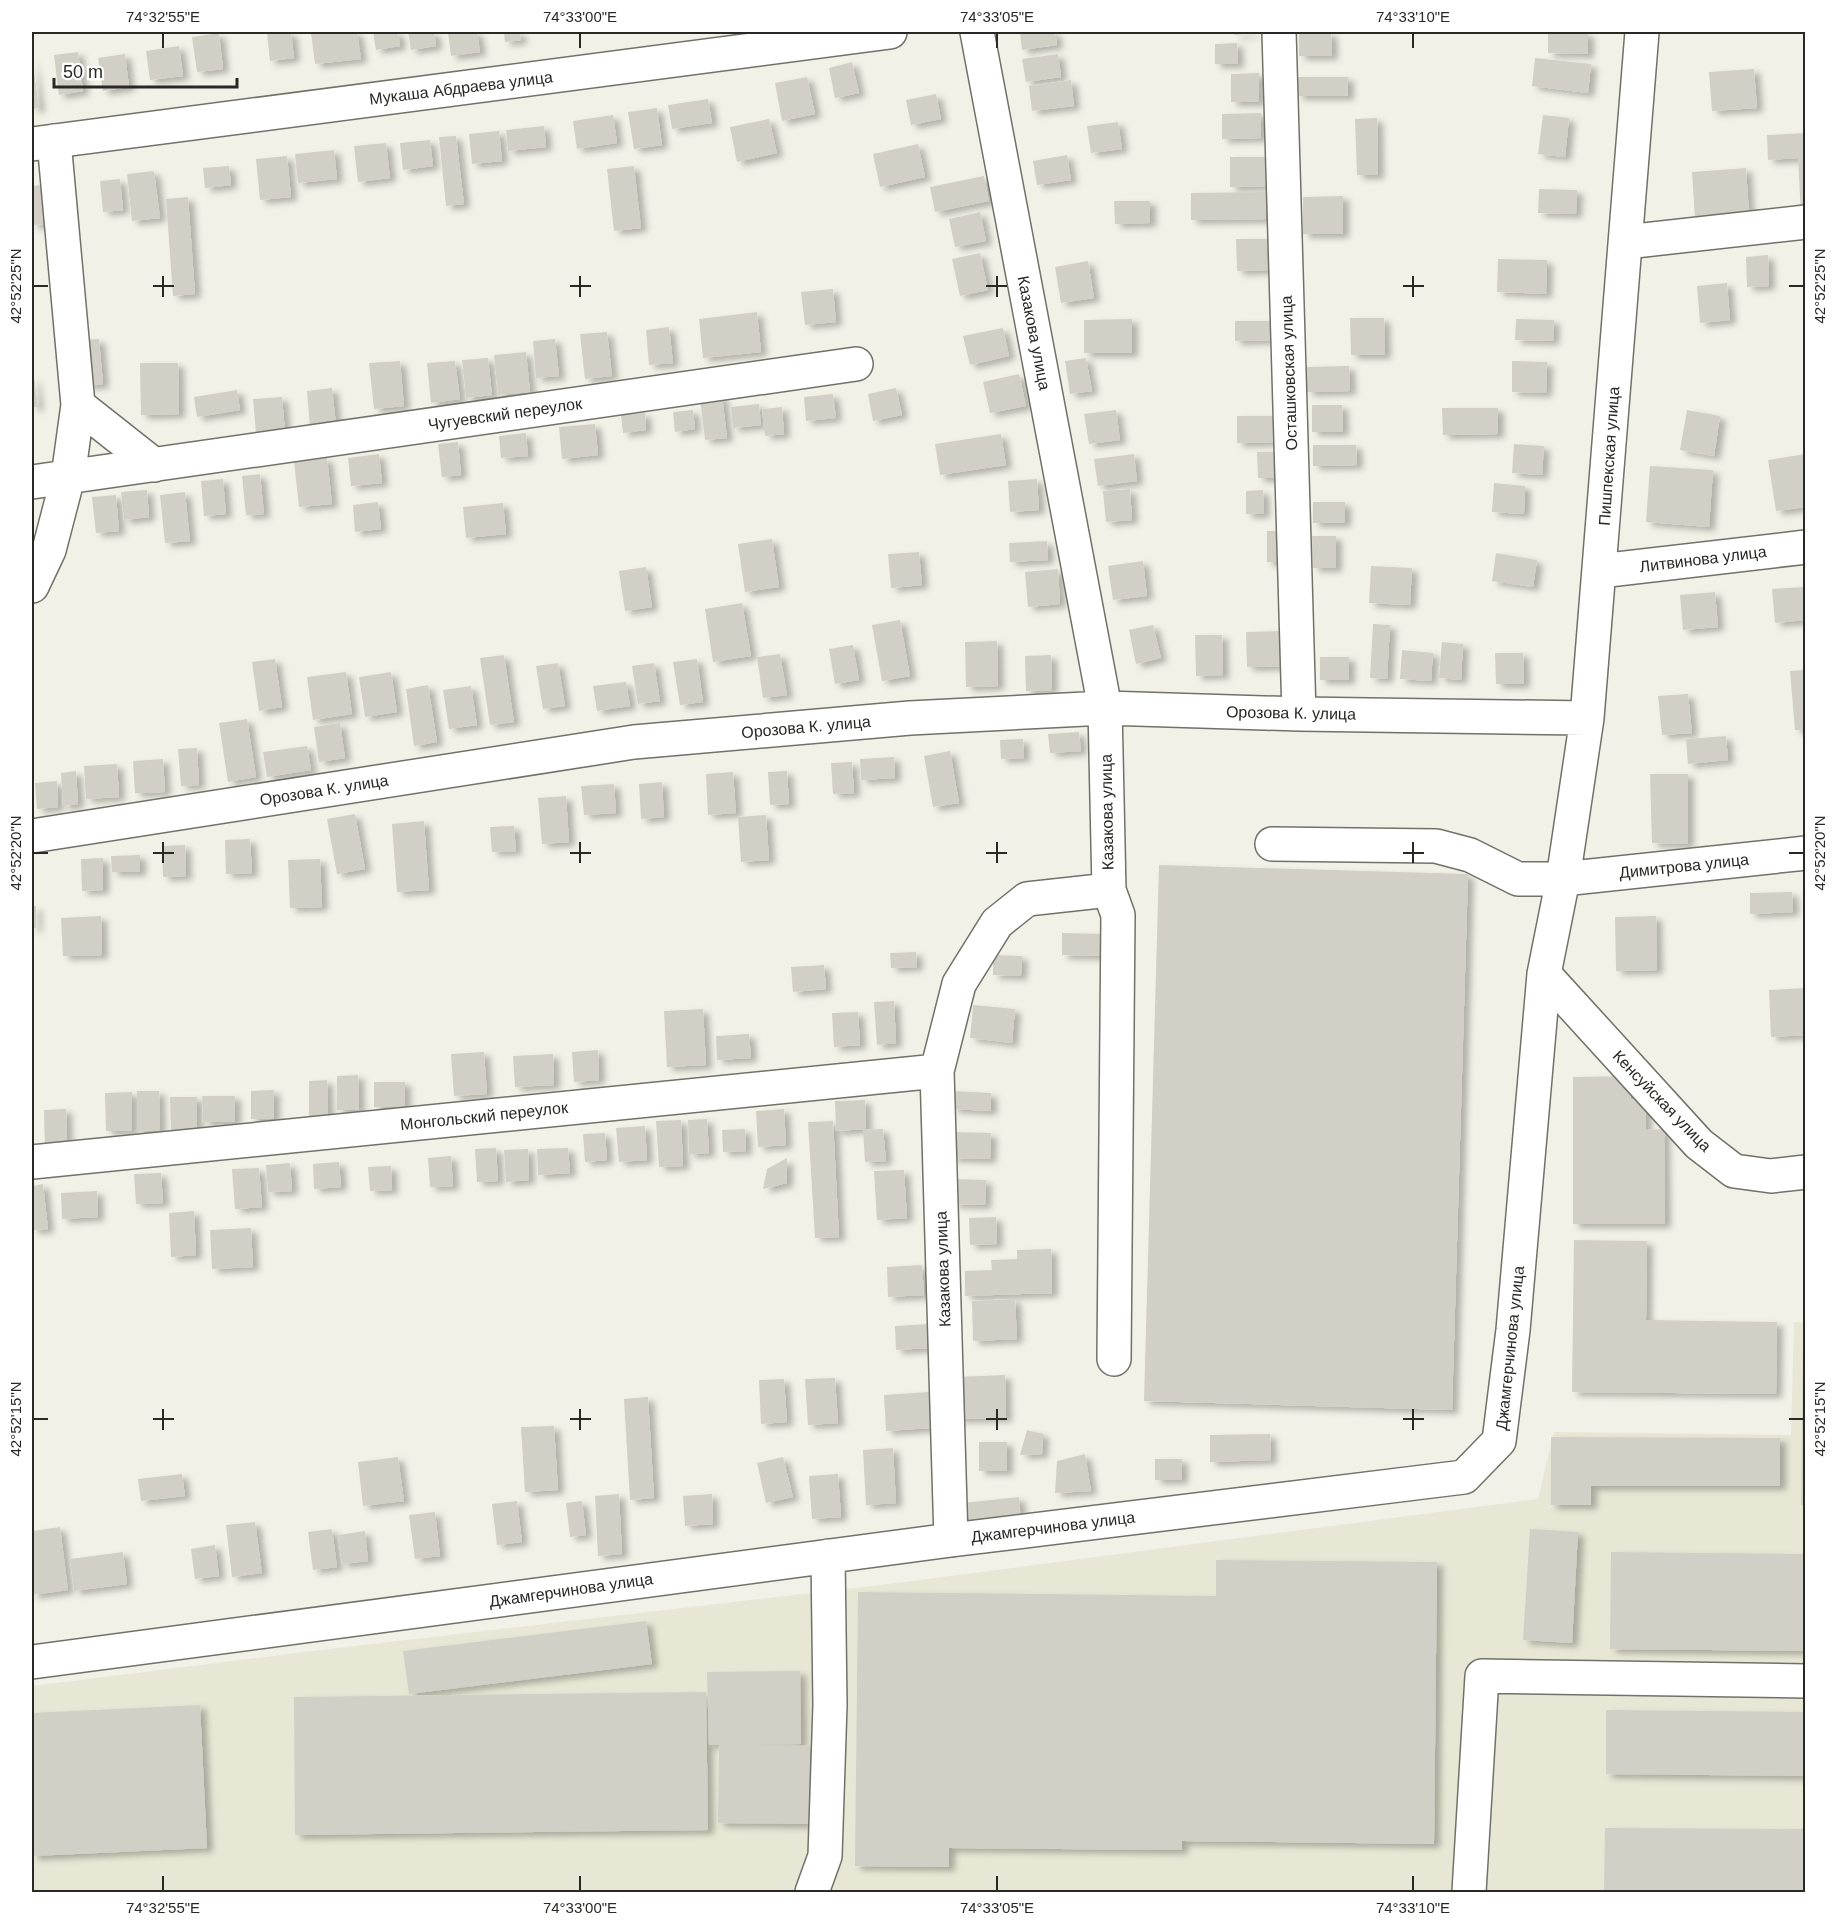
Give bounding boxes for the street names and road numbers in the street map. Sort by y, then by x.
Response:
street label: Мукаша Абдраева улица [368,68,554,108]
street label: Казакова улица [1015,274,1053,392]
street label: Осташковская улица [1278,295,1300,451]
street label: Пишпекская улица [1596,386,1622,526]
street label: Чугуевский переулок [427,395,584,433]
street label: Литвинова улица [1639,543,1767,575]
street label: Орозова К. улица [1226,703,1356,723]
street label: Орозова К. улица [741,713,872,741]
street label: Казакова улица [1097,754,1117,870]
street label: Орозова К. улица [258,771,390,809]
street label: Димитрова улица [1618,851,1750,881]
street label: Кенсуйская улица [1610,1047,1714,1155]
street label: Монгольский переулок [399,1099,570,1133]
street label: Казакова улица [932,1211,954,1327]
street label: Джамгерчинова улица [1493,1265,1527,1431]
street label: Джамгерчинова улица [970,1508,1136,1545]
street label: Джамгерчинова улица [488,1570,654,1610]

